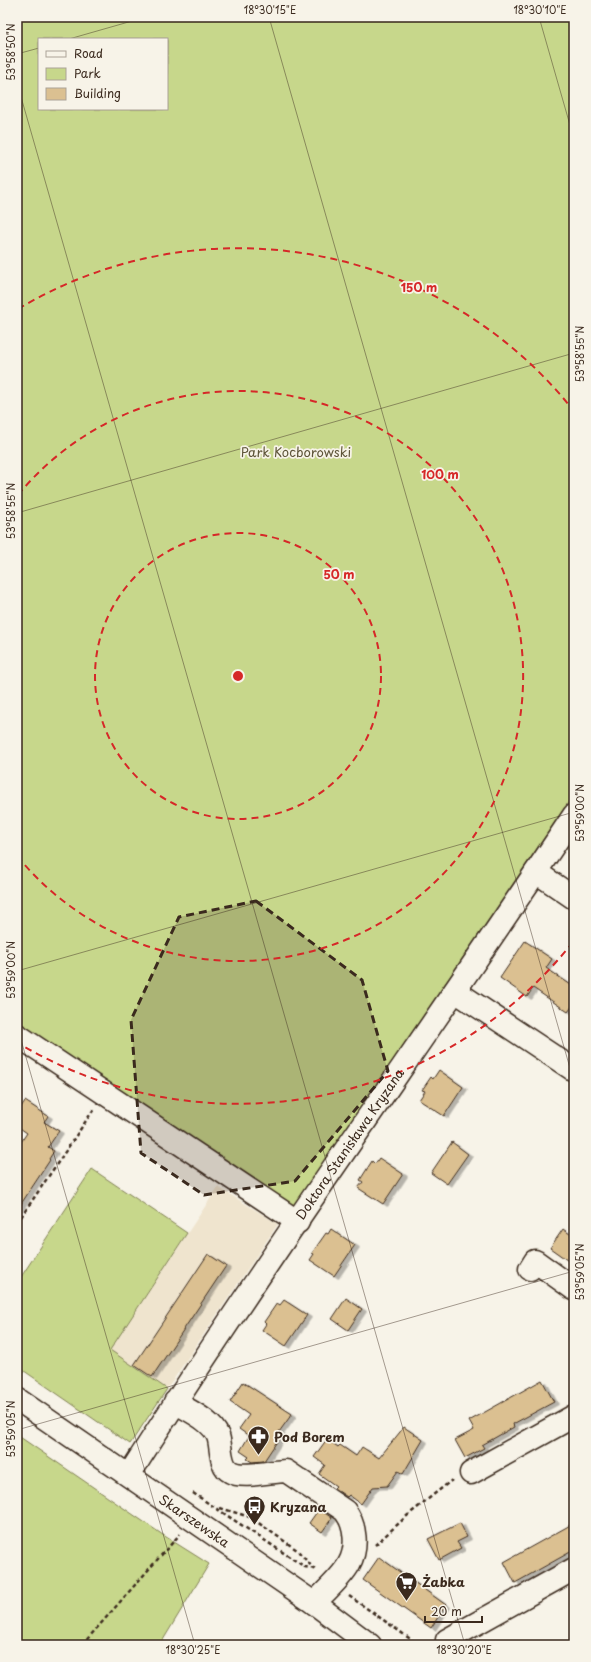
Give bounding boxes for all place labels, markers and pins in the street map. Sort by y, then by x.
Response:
centre of rings [231,669,245,683]
pharmacy icon: Pod Borem [246,1424,272,1457]
place label: Pod Borem [274,1427,345,1446]
bus stop icon: Kryzana [241,1494,267,1527]
place label: Kryzana [270,1497,326,1516]
supermarket icon: Żabka [394,1569,420,1602]
place label: Żabka [422,1572,465,1591]

